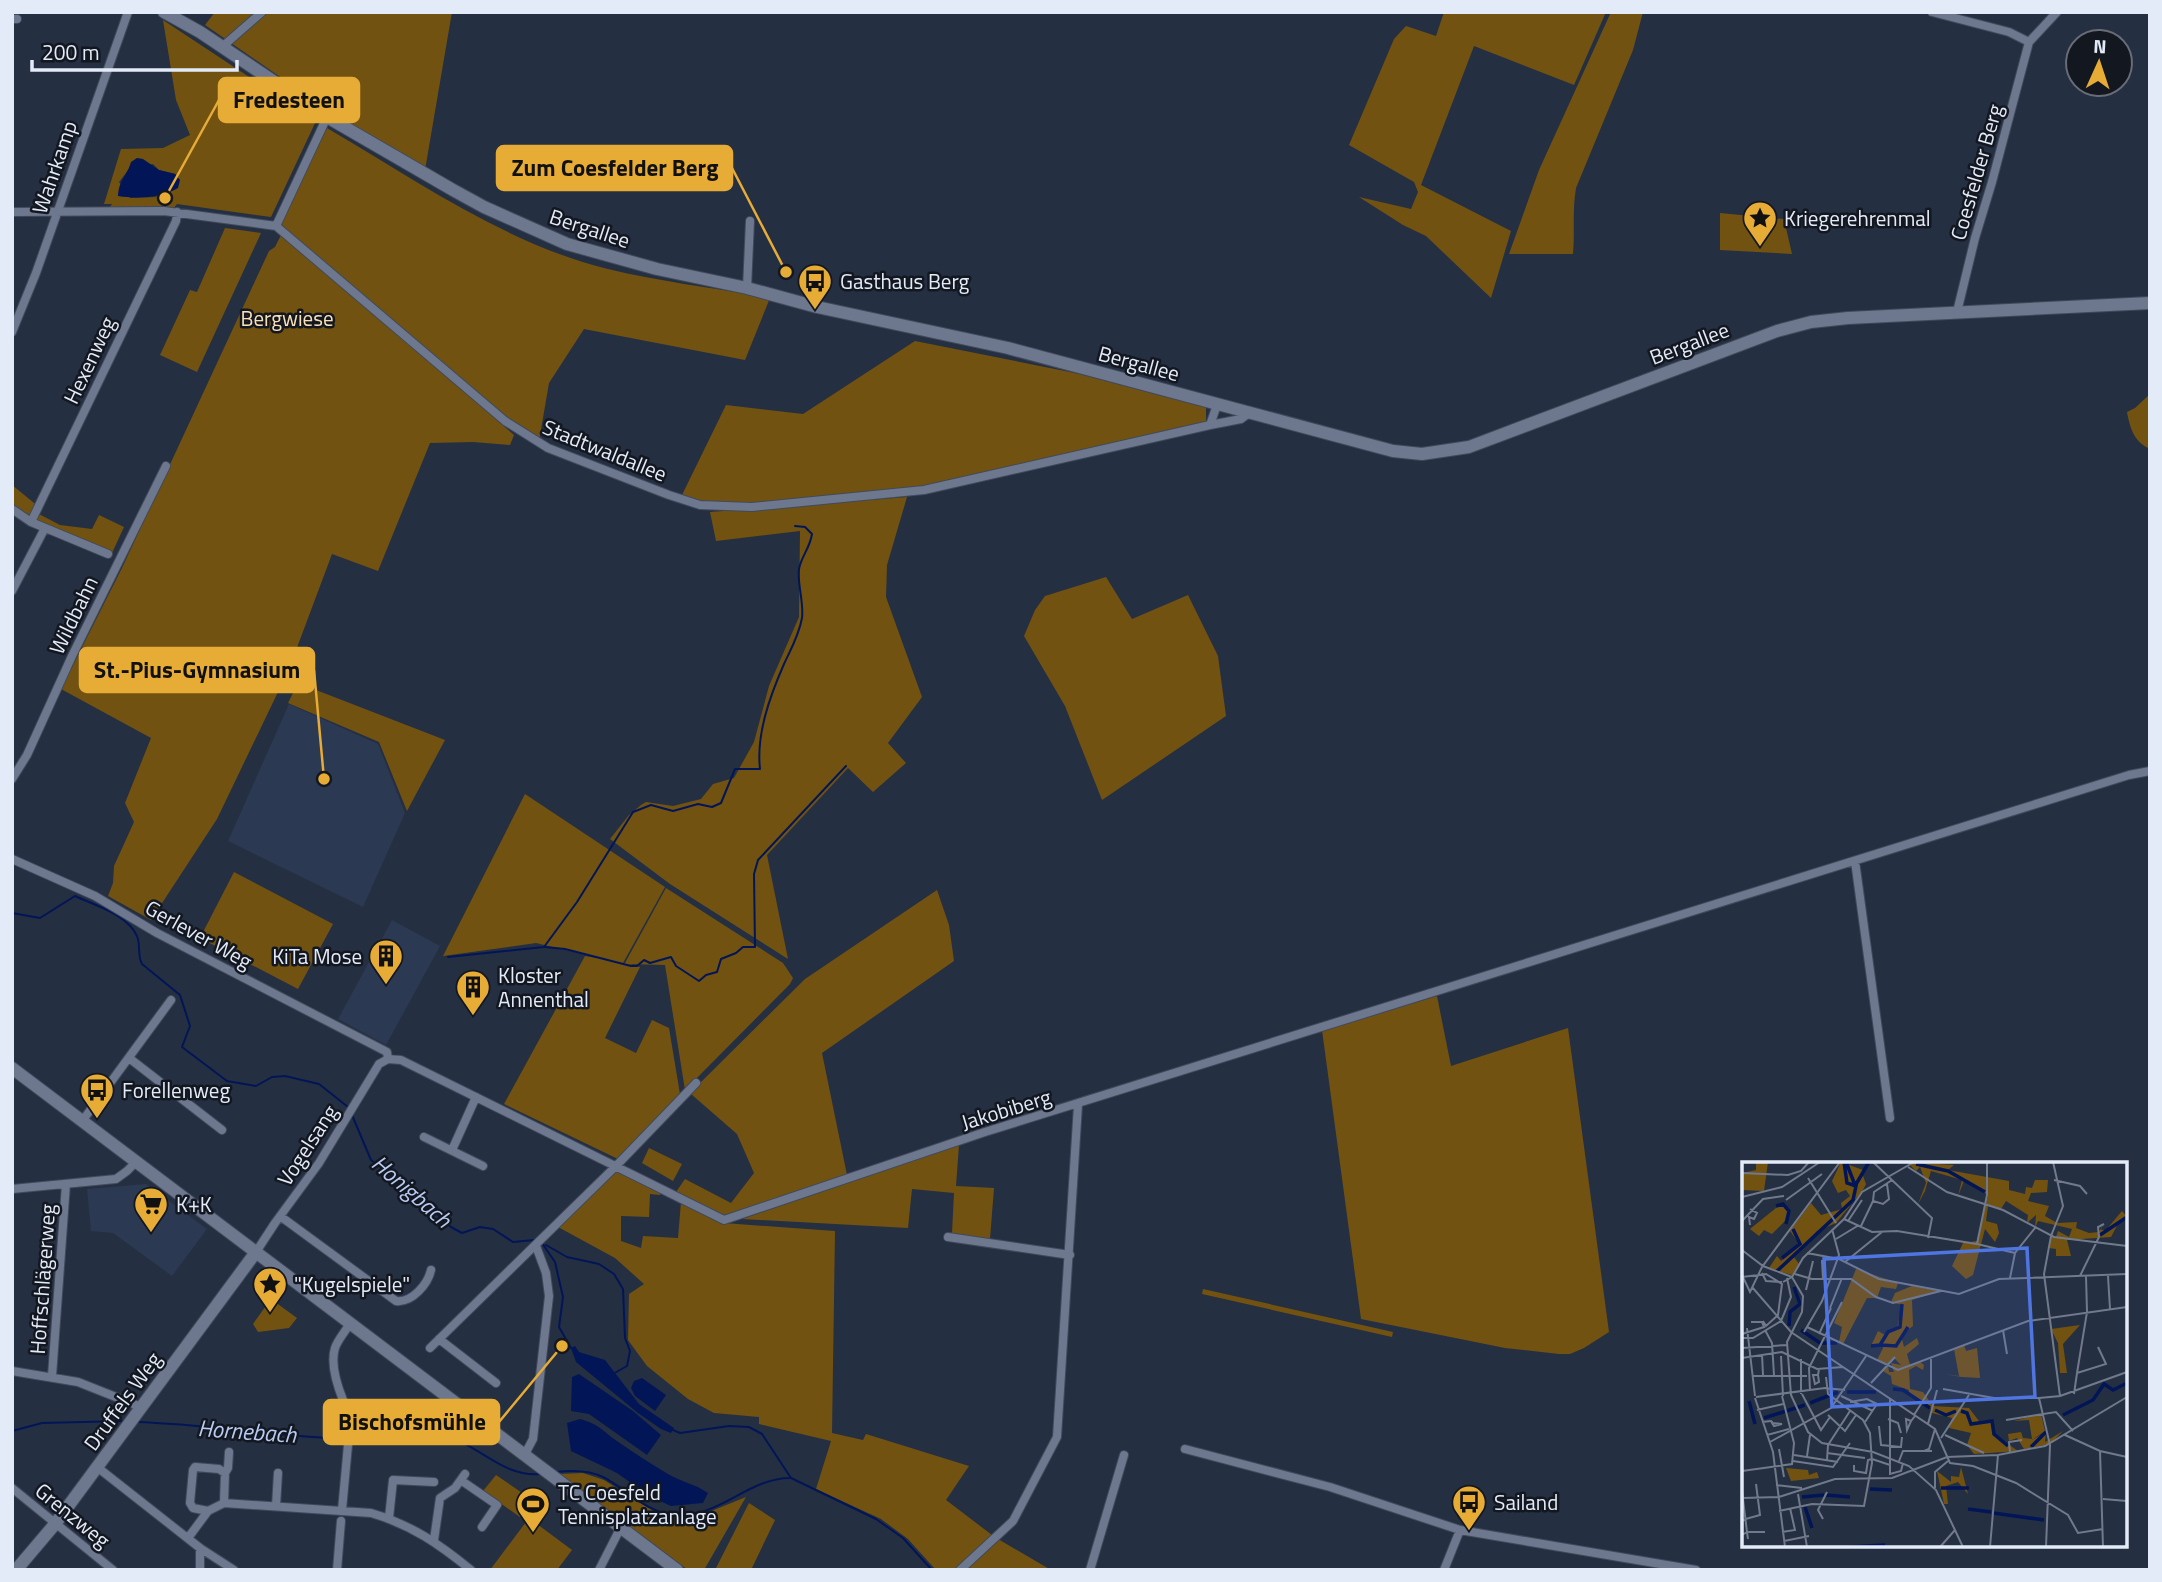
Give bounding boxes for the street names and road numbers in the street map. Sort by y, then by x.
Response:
street label: Coesfelder Berg [1941,100,2011,244]
street label: Wahrkamp [23,116,85,218]
street label: Bergallee [546,200,634,256]
street label: Hexenweg [55,311,123,409]
street label: Bergallee [1645,313,1733,373]
street label: Bergallee [1095,337,1183,389]
street label: Stadtwaldallee [538,411,672,489]
street label: Wildbahn [40,571,106,659]
street label: Gerlever Weg [140,891,259,977]
street label: Jakobiberg [957,1080,1055,1138]
street label: Vogelsang [269,1098,345,1192]
street label: Hoffschlägerweg [21,1203,63,1355]
street label: Druffels Weg [75,1345,169,1457]
street label: Grenzweg [28,1475,118,1555]

